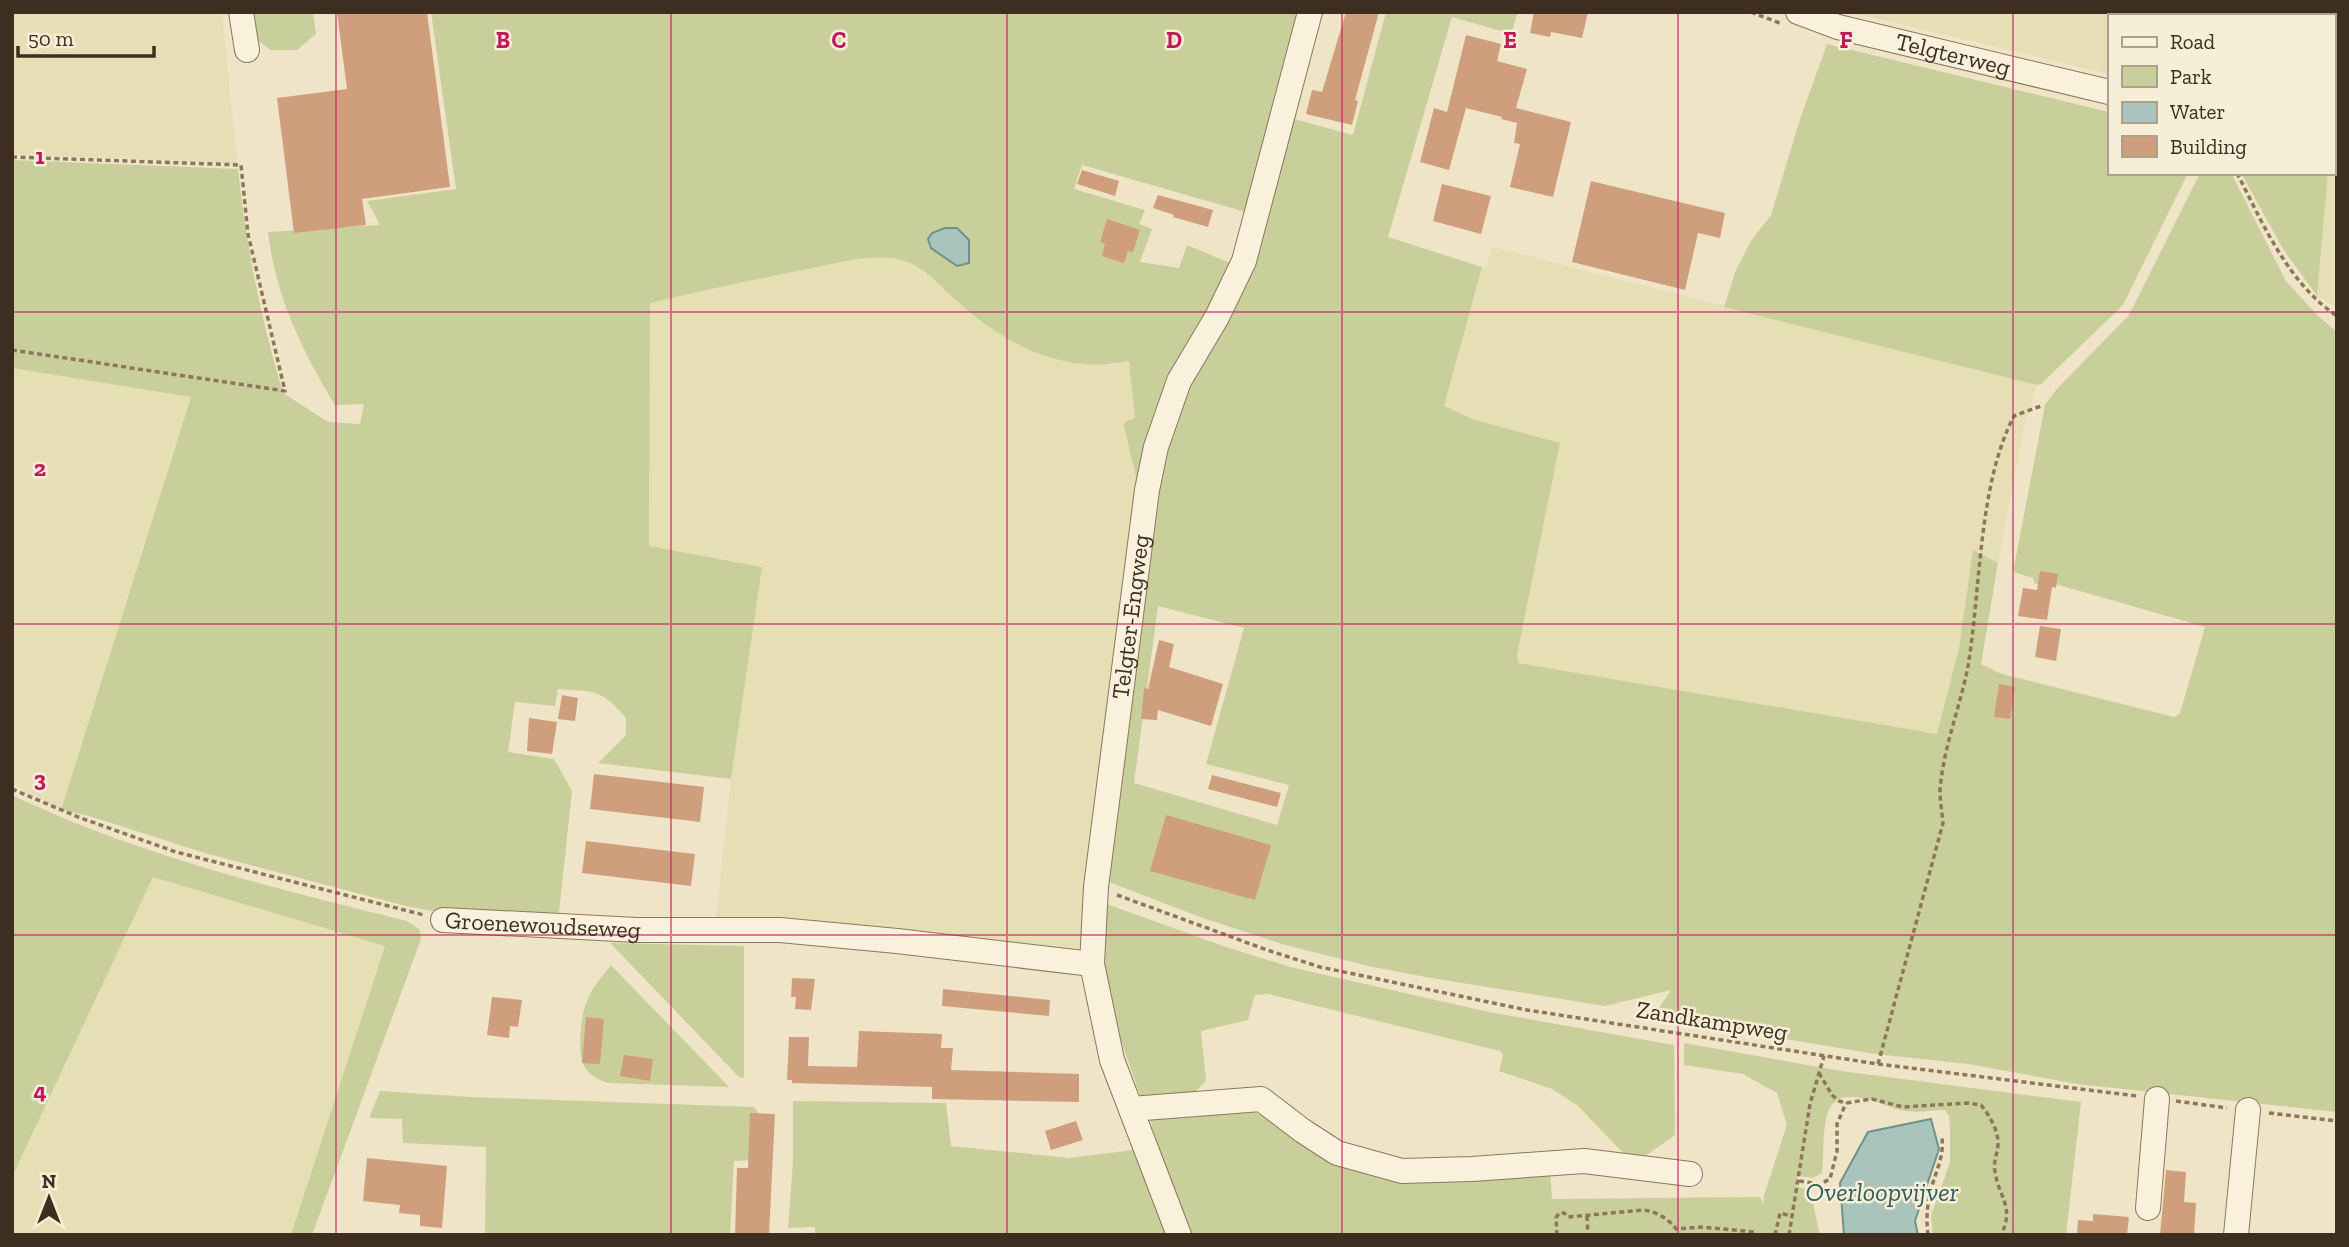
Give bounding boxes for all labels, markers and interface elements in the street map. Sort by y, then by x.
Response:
scale bar [18,14,154,58]
legend [2108,14,2335,175]
text: 50 m [28,26,74,51]
text: B [496,26,510,54]
text: C [832,26,846,54]
text: D [1166,26,1182,54]
text: E [1503,26,1517,54]
text: F [1839,26,1853,54]
street label: Telgterweg [1893,26,2013,82]
text: Road [2170,29,2216,54]
text: Park [2170,64,2212,89]
text: Water [2170,99,2225,124]
text: Building [2170,134,2247,159]
text: 1 [35,142,45,170]
text: 2 [34,454,46,482]
street label: Telgter-Engweg [1105,533,1155,701]
text: 3 [34,765,46,793]
street label: Groenewoudseweg [444,905,642,944]
street label: Zandkampweg [1634,994,1790,1047]
text: 4 [33,1077,47,1105]
north arrow [14,1163,84,1233]
text: N [42,1170,56,1193]
water label: Overloopvijver [1806,1176,1959,1208]

